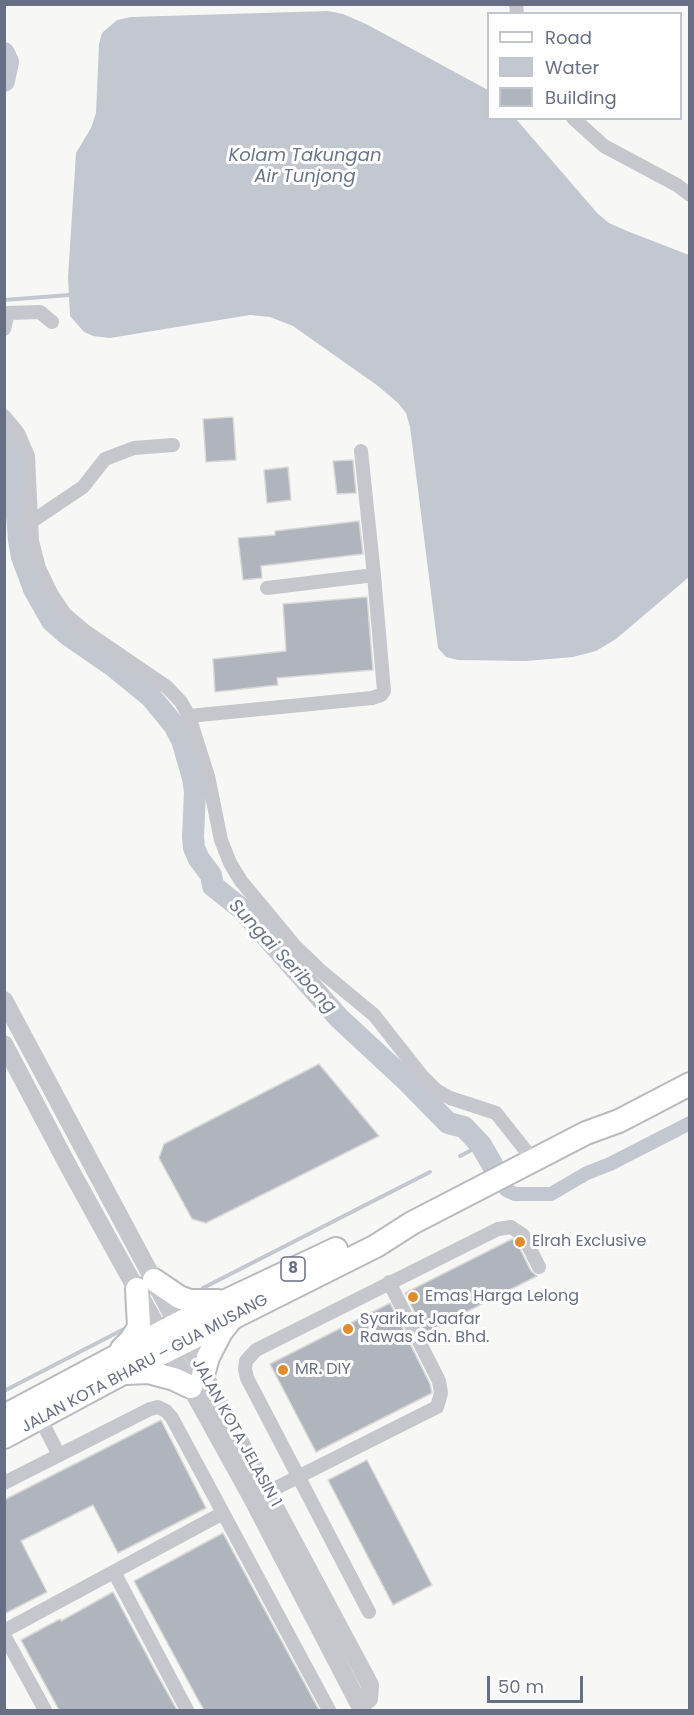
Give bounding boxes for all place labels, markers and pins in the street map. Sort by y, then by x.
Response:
place label: Elrah Exclusive [532,1232,646,1252]
marker: Elrah Exclusive [513,1235,527,1249]
place label: Emas Harga Lelong [425,1287,579,1307]
marker: Emas Harga Lelong [406,1290,420,1304]
place label: Syarikat Jaafar Rawas Sdn. Bhd. [360,1310,489,1348]
marker: Syarikat Jaafar Rawas Sdn. Bhd. [341,1322,355,1336]
place label: MR. DIY [295,1360,351,1380]
marker: MR. DIY [276,1363,290,1377]

